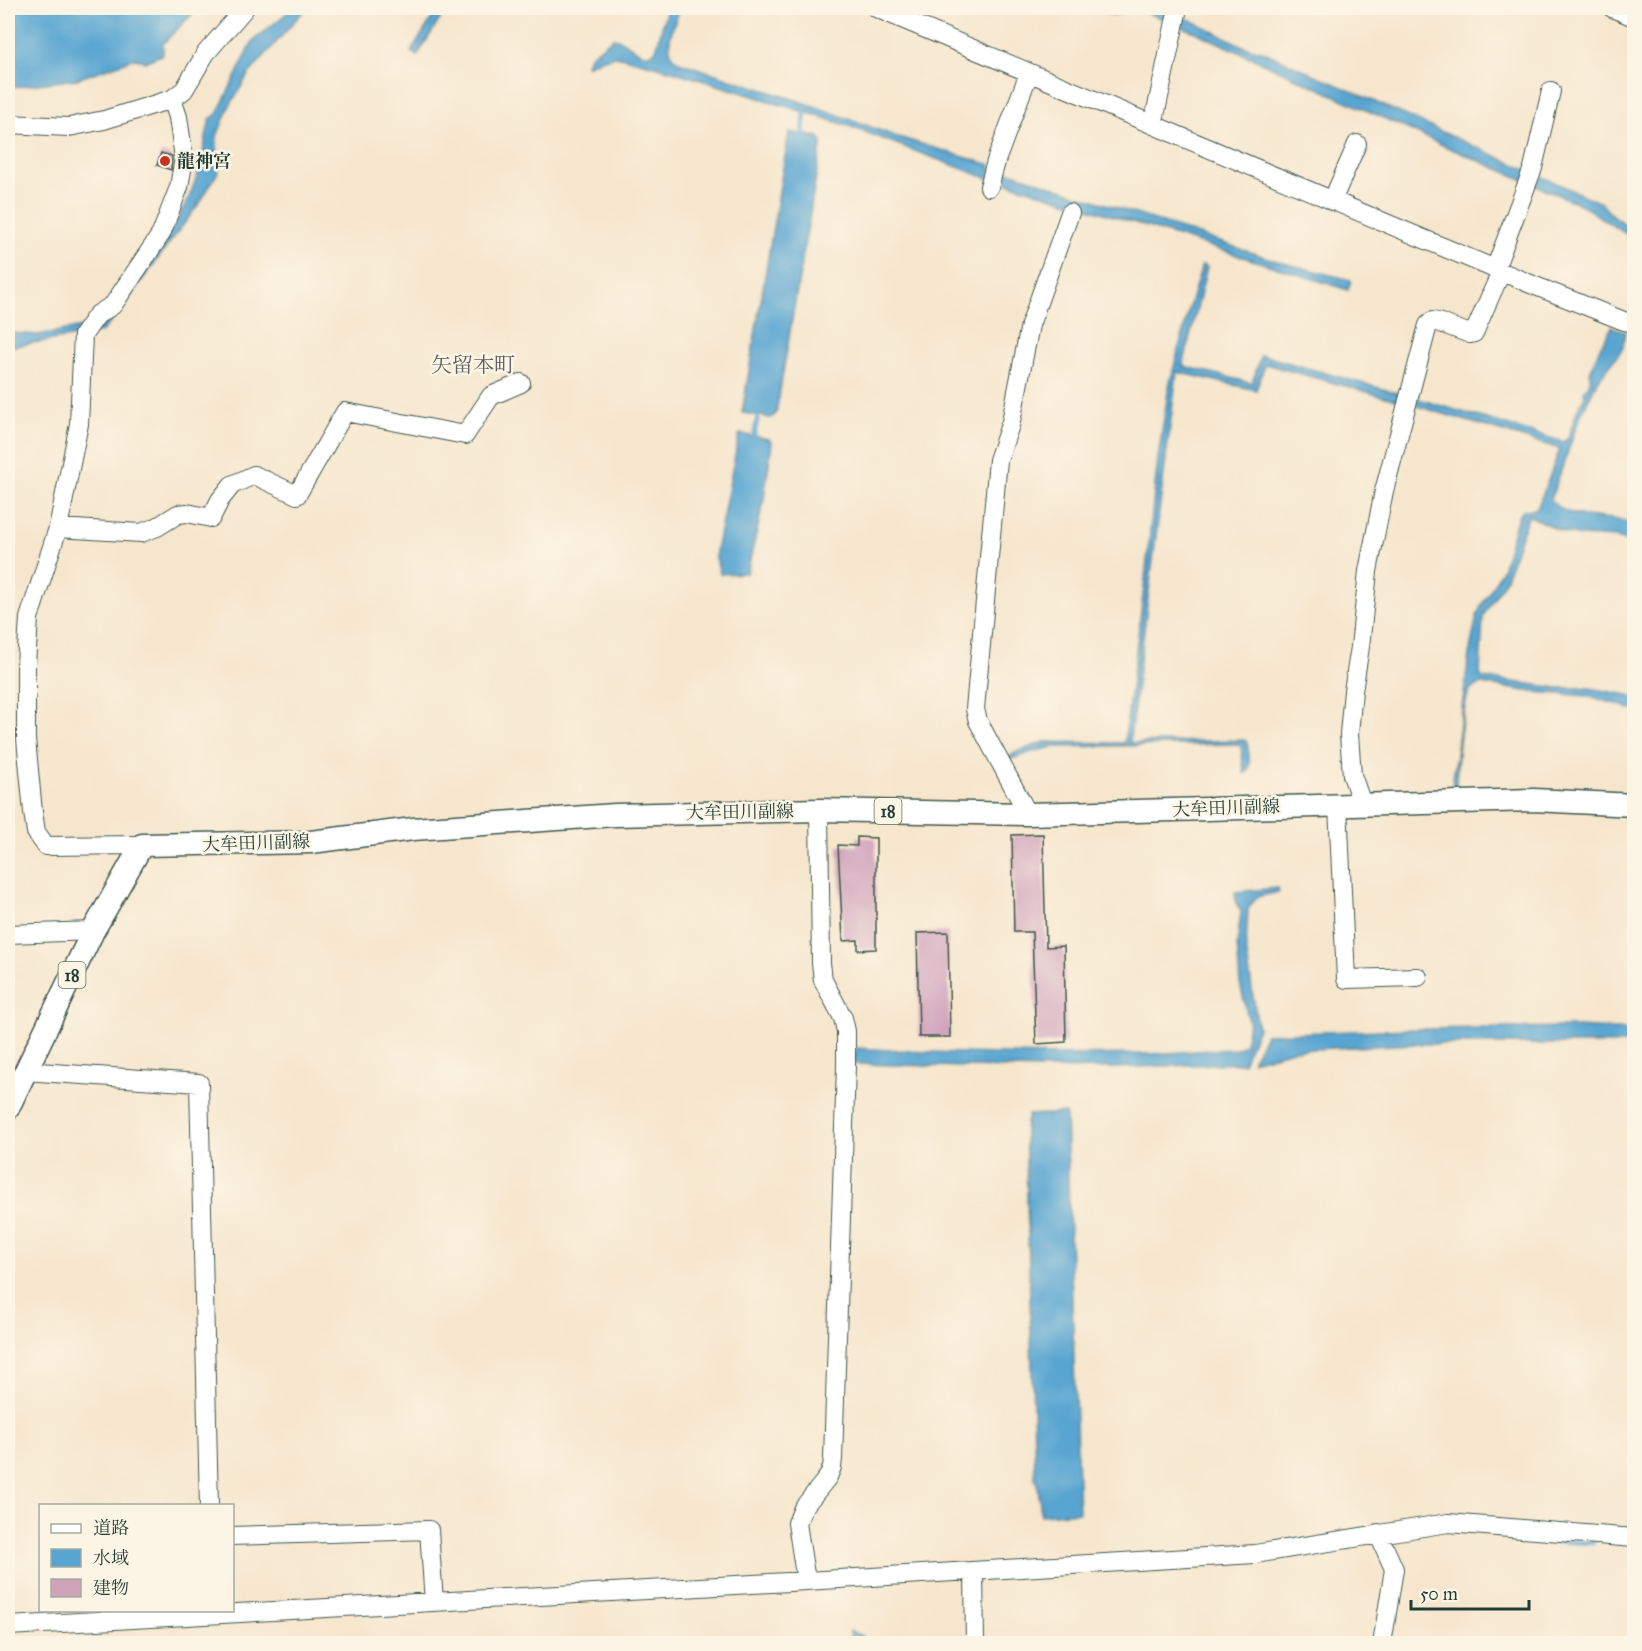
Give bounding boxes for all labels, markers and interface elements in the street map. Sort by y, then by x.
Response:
place label: 龍神宮 [177,150,231,172]
marker: 龍神宮 [158,154,172,168]
district label: 矢留本町 [431,352,515,378]
street label: 大牟田川副線 [1172,795,1280,821]
road number: 18 [874,798,902,824]
street label: 大牟田川副線 [686,800,794,824]
street label: 大牟田川副線 [202,830,310,856]
road number: 18 [58,962,86,988]
legend [39,1504,234,1612]
text: 道路 [93,1517,129,1539]
text: 水域 [93,1547,129,1569]
scale bar [1411,1573,1530,1611]
text: 建物 [93,1577,129,1599]
text: 50 m [1420,1583,1458,1605]

